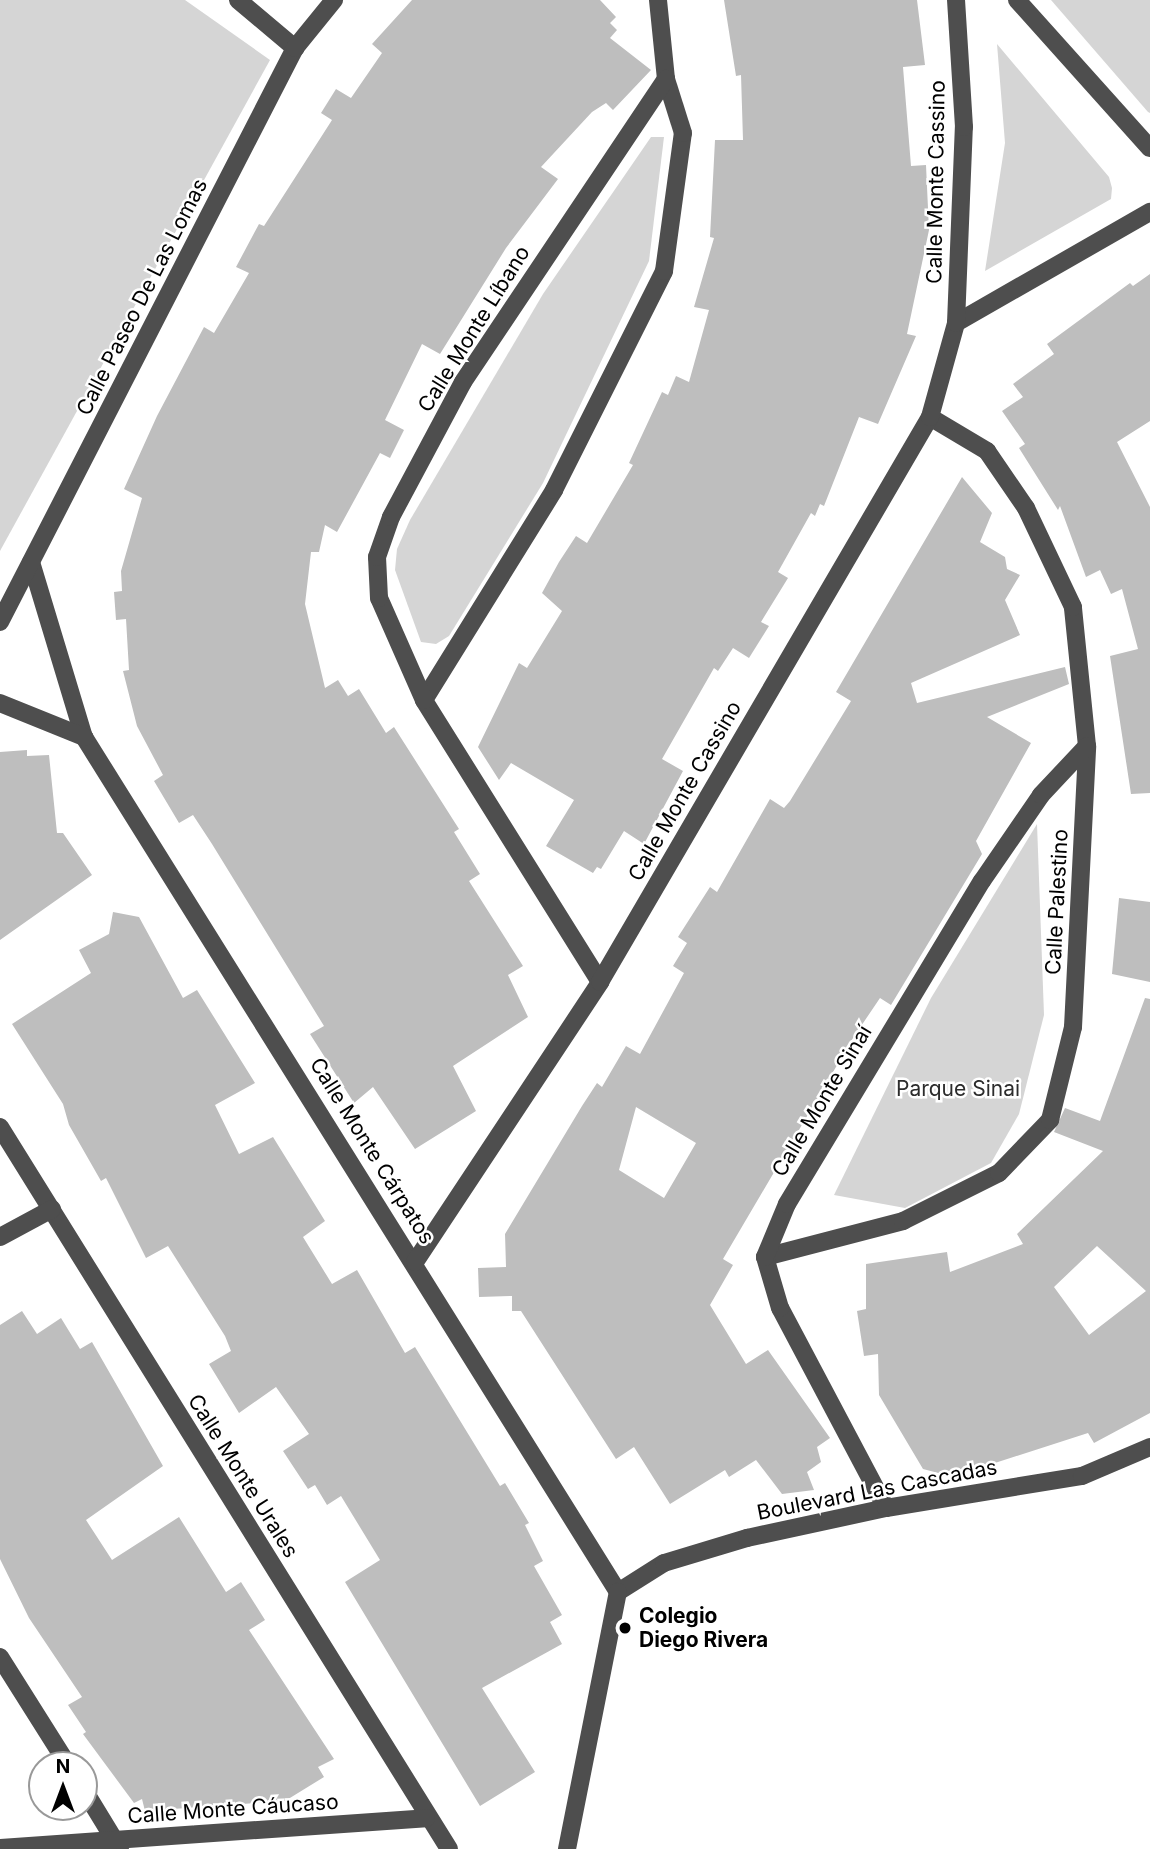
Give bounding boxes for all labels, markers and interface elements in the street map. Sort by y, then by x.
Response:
street label: Calle Monte Cassino [922,80,950,284]
street label: Calle Paseo De Las Lomas [71,174,213,420]
street label: Calle Monte Líbano [413,241,535,417]
street label: Calle Monte Cassino [623,697,747,885]
street label: Calle Palestino [1041,828,1073,976]
street label: Calle Monte Sinaí [767,1021,877,1181]
street label: Calle Monte Cárpatos [304,1053,440,1249]
park label: Parque Sinai [896,1076,1020,1102]
street label: Calle Monte Urales [183,1390,303,1562]
street label: Boulevard Las Cascadas [755,1454,999,1526]
place label: Colegio Diego Rivera [639,1603,768,1653]
marker: Colegio Diego Rivera [617,1620,633,1636]
north arrow [28,1751,98,1821]
text: N [56,1755,70,1778]
street label: Calle Monte Cáucaso [127,1789,339,1829]

